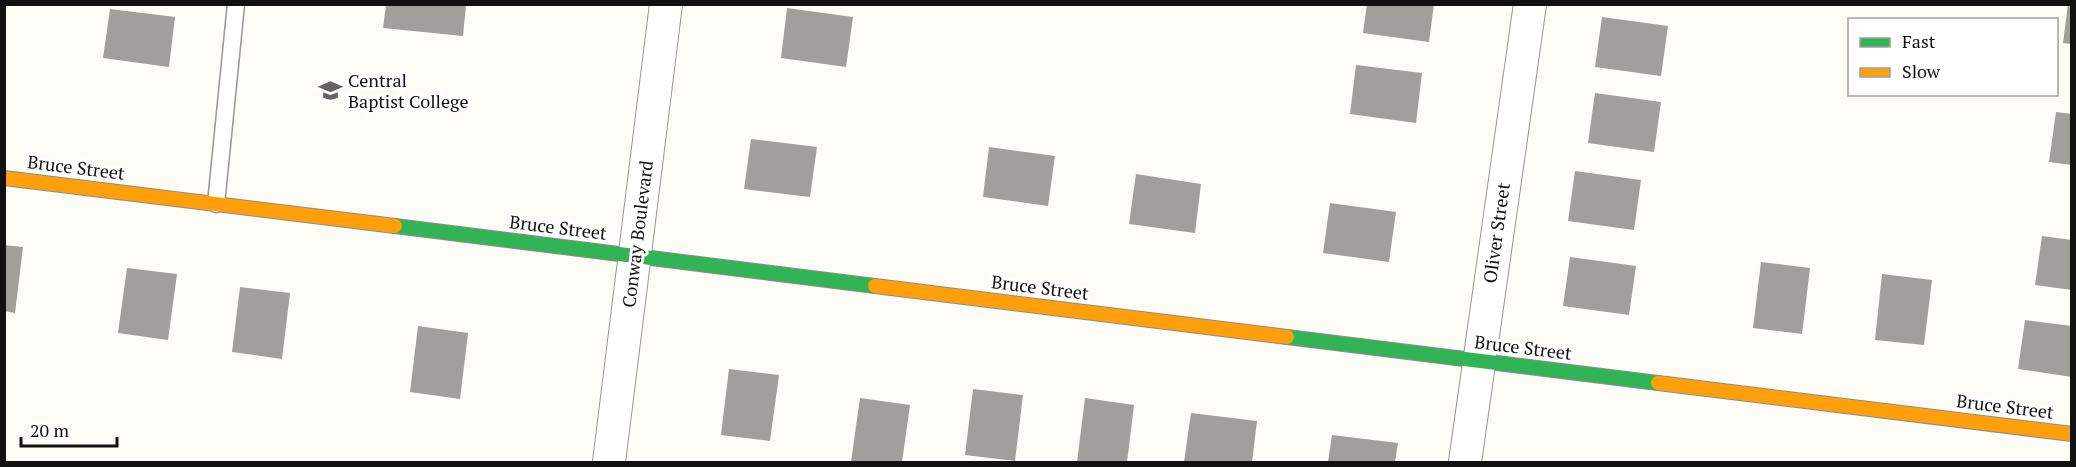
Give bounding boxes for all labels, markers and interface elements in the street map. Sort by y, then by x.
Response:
legend [1848,18,2058,96]
text: Fast [1902,29,1936,53]
text: Slow [1902,59,1941,83]
place label: Central Baptist College [348,68,469,113]
school or university icon: Central Baptist College [317,78,343,104]
street label: Bruce Street [26,149,126,185]
street label: Conway Boulevard [616,159,658,309]
street label: Oliver Street [1477,181,1515,285]
street label: Bruce Street [508,209,608,245]
street label: Bruce Street [990,269,1090,305]
street label: Bruce Street [1473,329,1573,365]
street label: Bruce Street [1955,388,2055,424]
scale bar [21,410,117,448]
text: 20 m [30,418,70,442]

